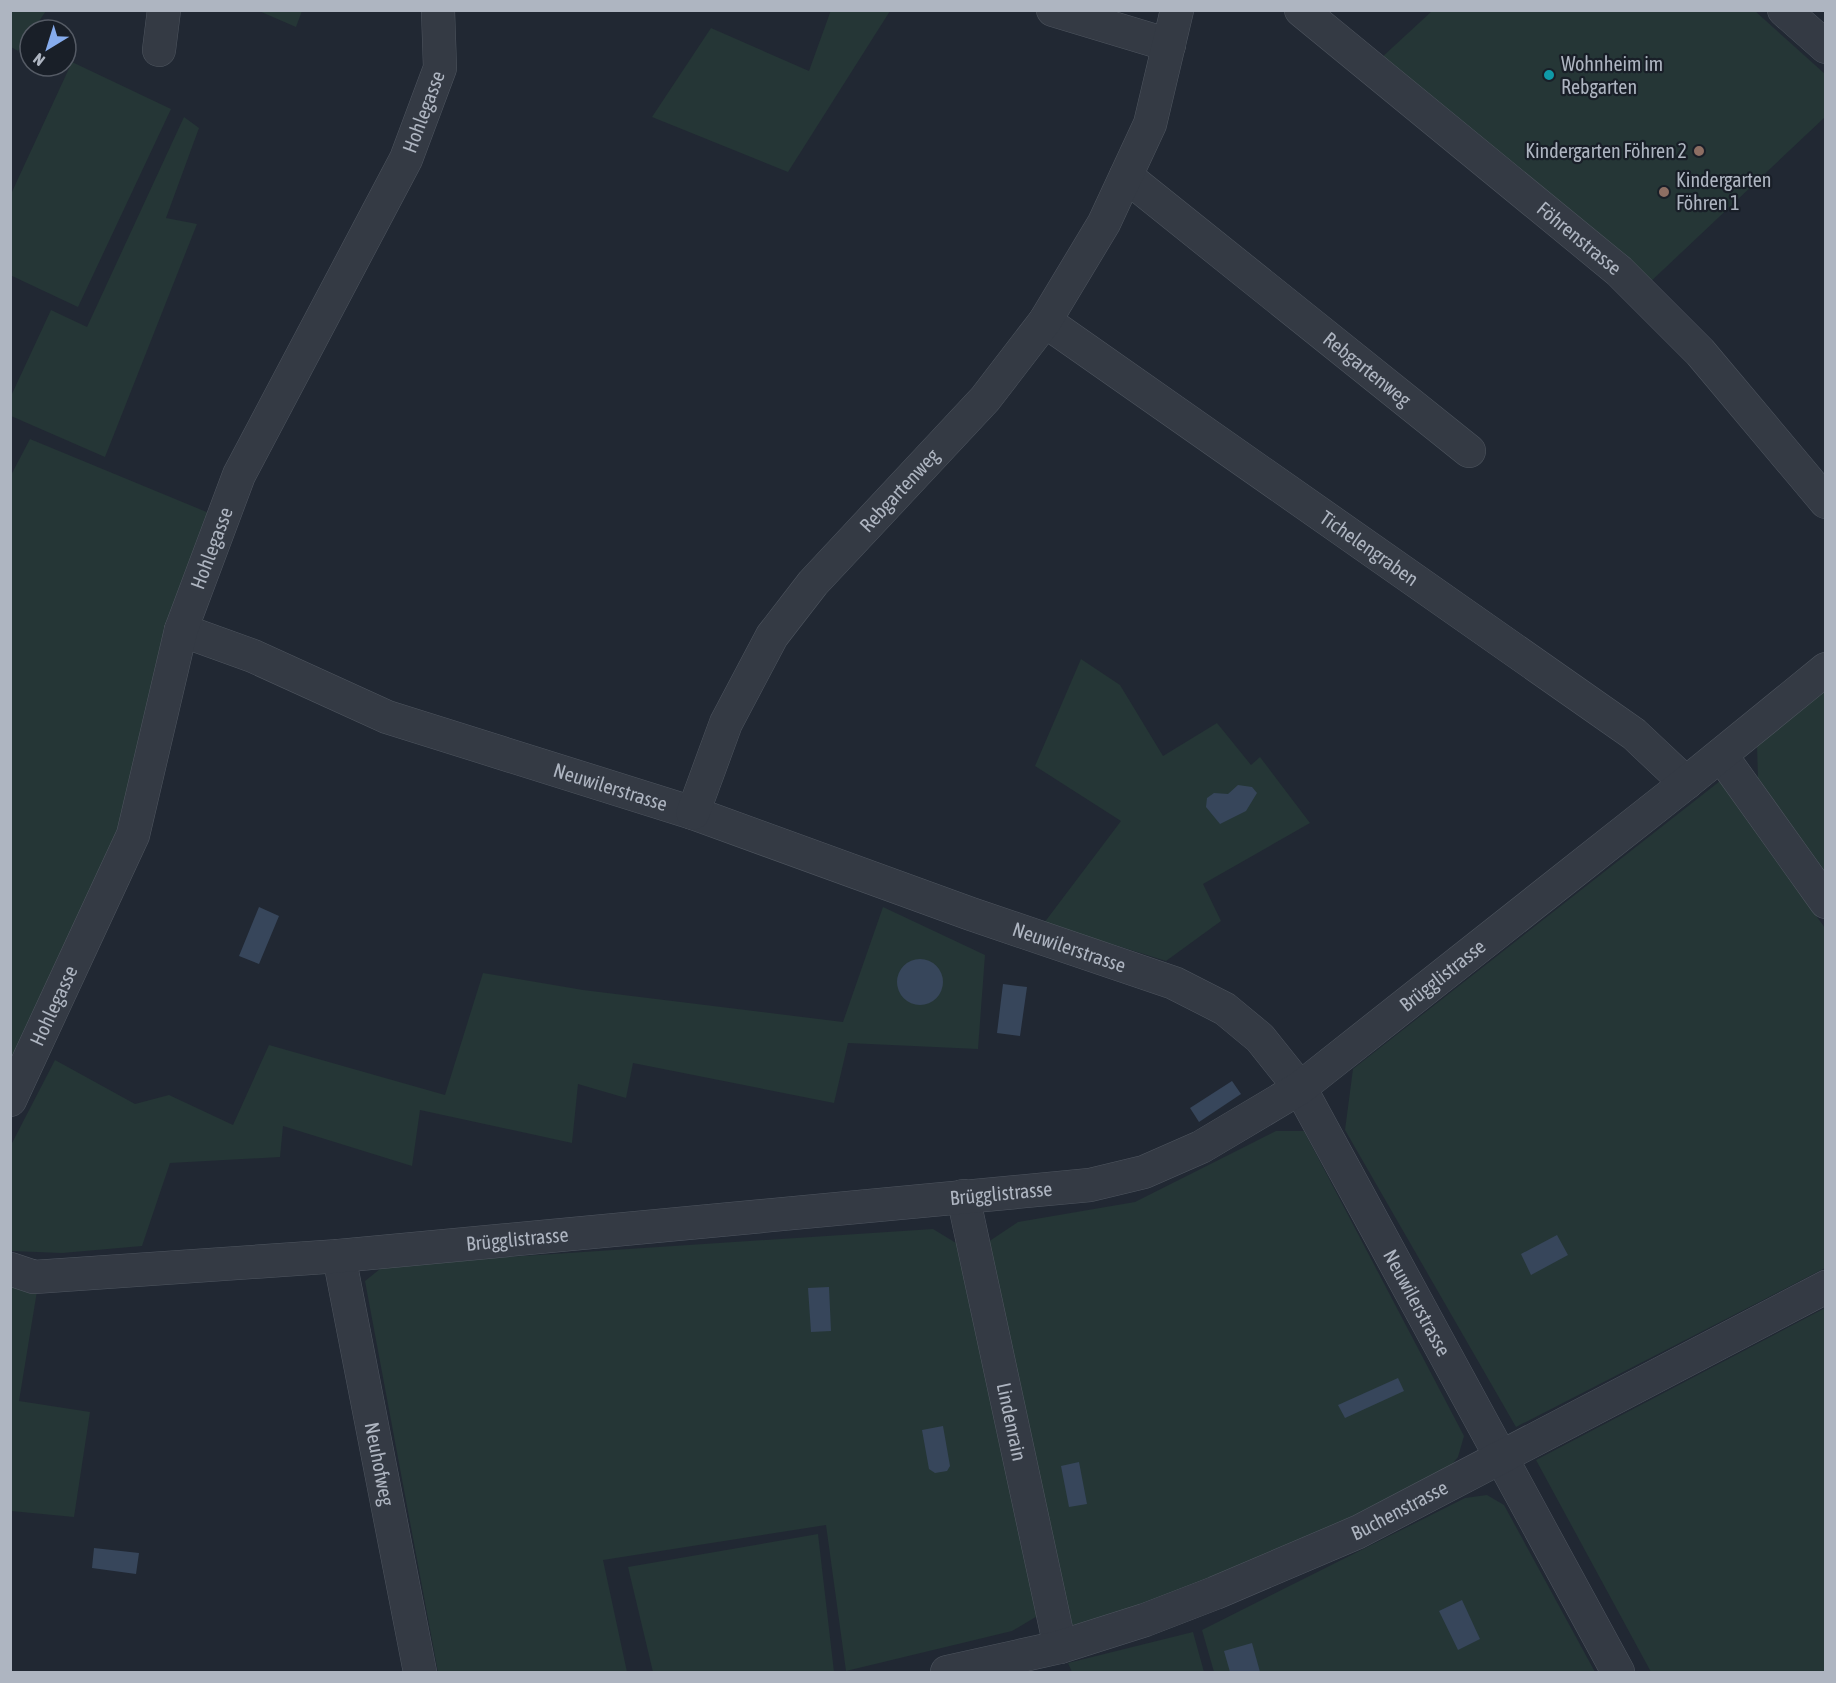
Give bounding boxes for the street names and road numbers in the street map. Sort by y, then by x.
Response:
street label: Hohlegasse [397,67,449,156]
street label: Föhrenstrasse [1533,197,1626,279]
street label: Rebgartenweg [1319,327,1416,411]
street label: Rebgartenweg [855,443,944,537]
street label: Hohlegasse [185,504,237,592]
street label: Tichelengraben [1316,506,1423,590]
street label: Neuwilerstrasse [551,758,670,815]
street label: Neuwilerstrasse [1010,917,1129,977]
street label: Brügglistrasse [1395,934,1490,1016]
street label: Hohlegasse [25,962,82,1049]
street label: Brügglistrasse [949,1177,1053,1209]
street label: Brügglistrasse [465,1222,569,1255]
street label: Neuwilerstrasse [1379,1245,1456,1360]
street label: Lindenrain [992,1380,1032,1463]
street label: Neuhofweg [361,1420,399,1508]
street label: Buchenstrasse [1347,1475,1451,1545]

